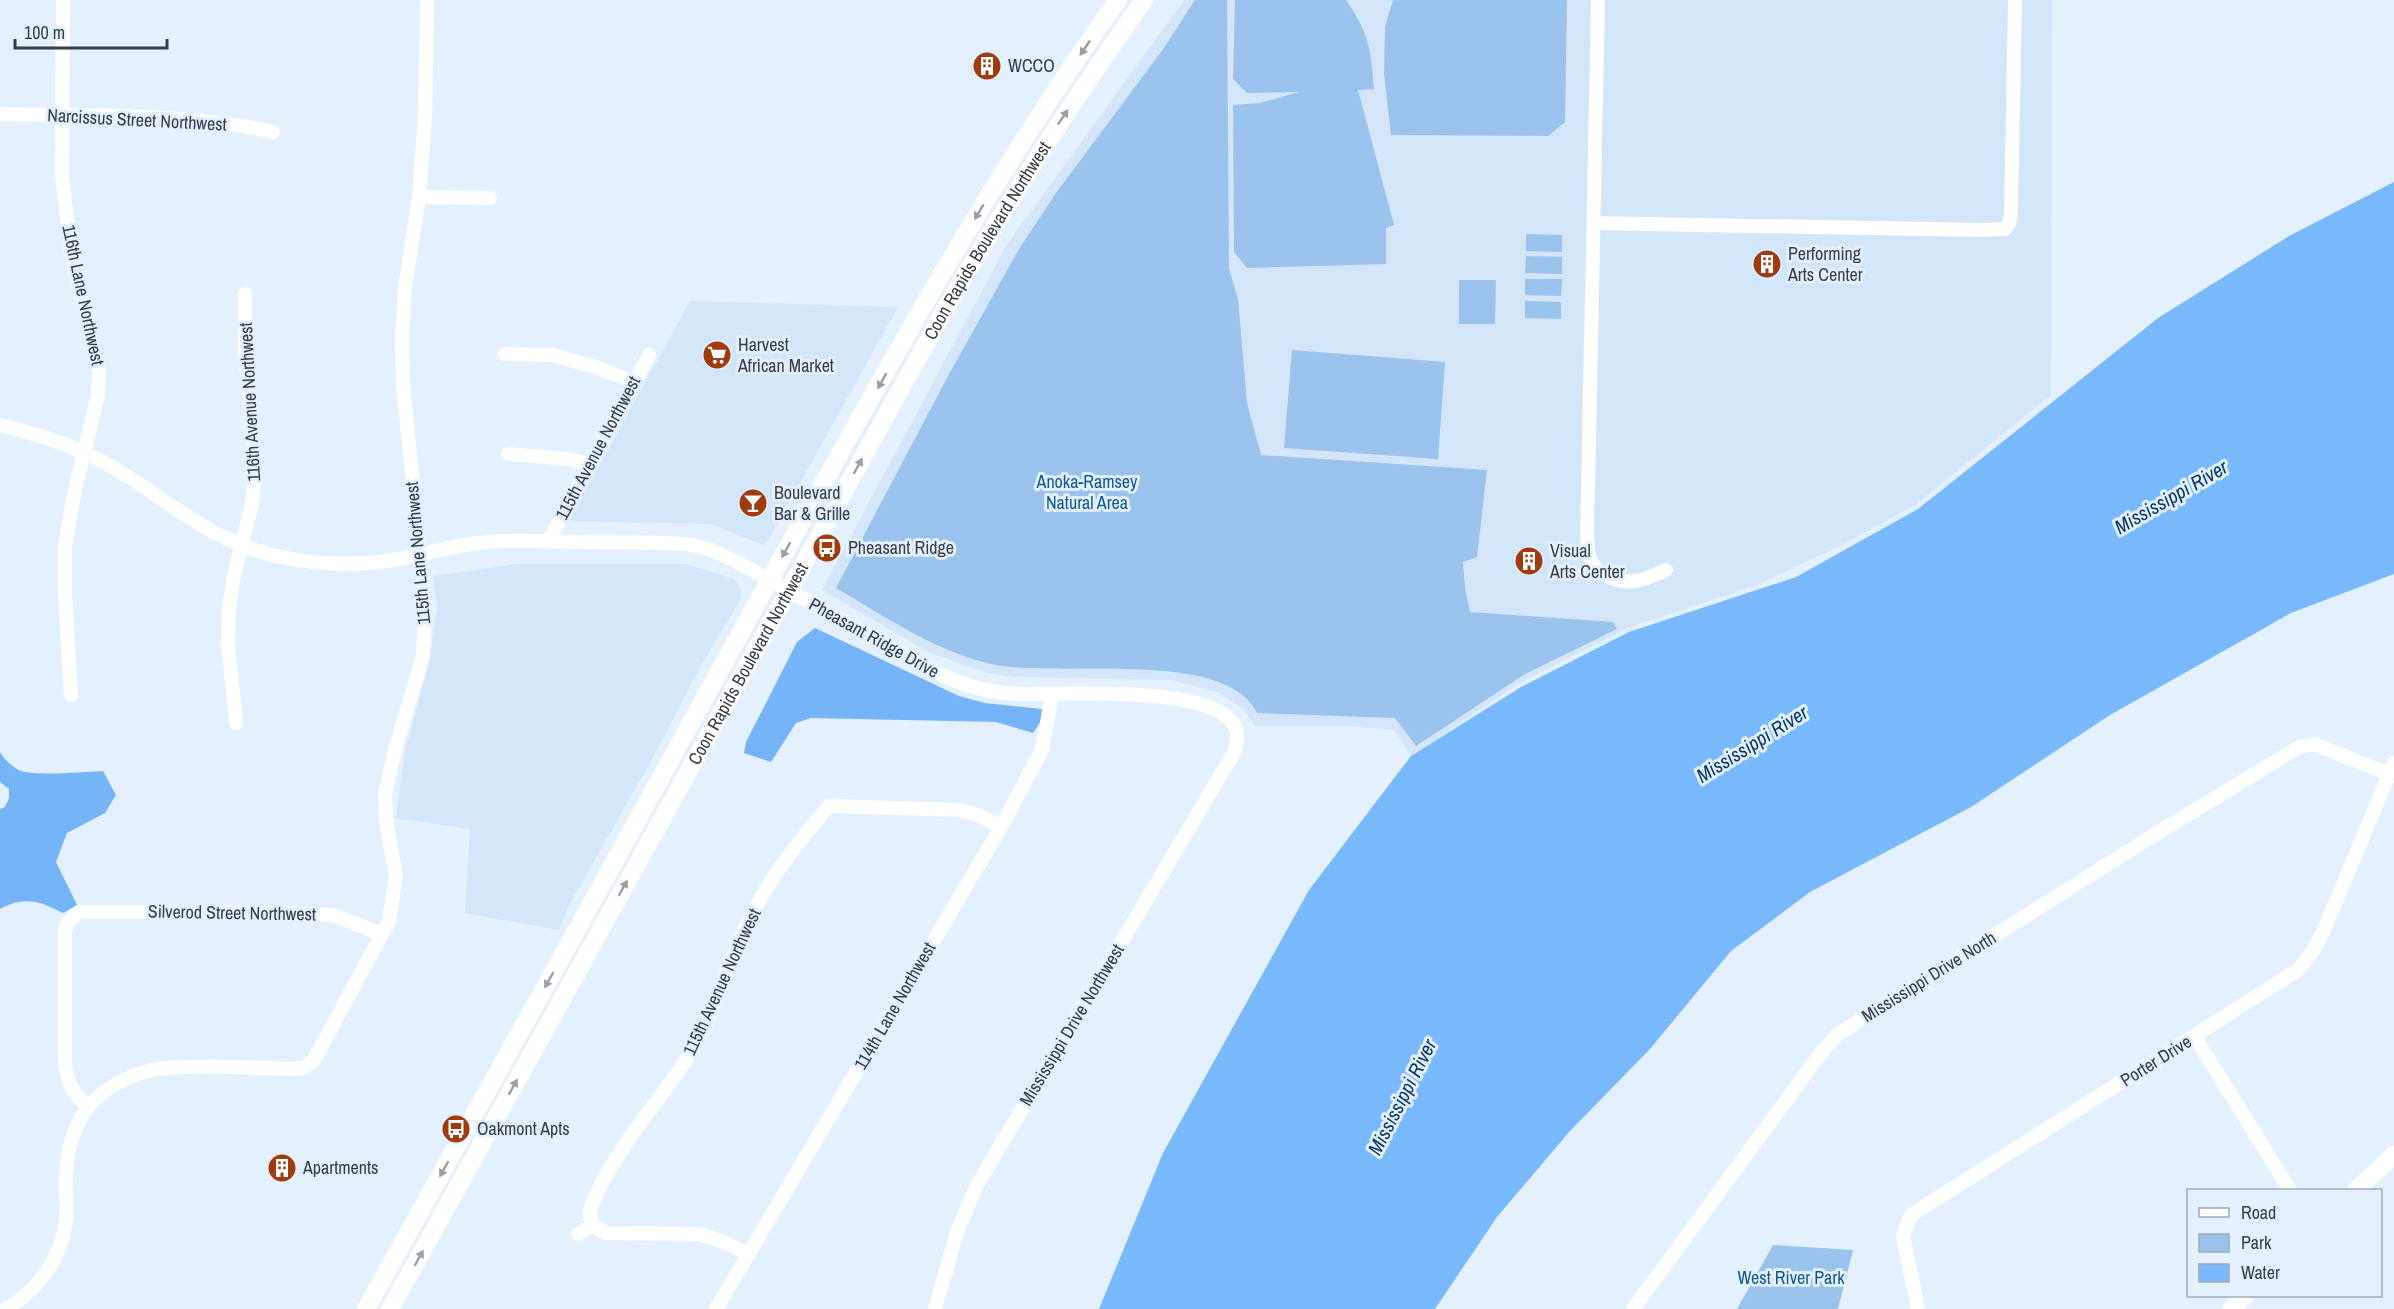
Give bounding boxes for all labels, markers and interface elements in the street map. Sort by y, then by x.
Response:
scale bar [15,12,166,50]
text: 100 m [24,20,65,45]
one-way arrow [1080,40,1091,56]
building icon: WCCO [971,50,1003,82]
place label: WCCO [1008,53,1055,78]
street label: Narcissus Street Northwest [47,102,227,137]
one-way arrow [1057,109,1069,125]
street label: Coon Rapids Boulevard Northwest [918,137,1056,344]
one-way arrow [974,204,984,221]
street label: 116th Lane Northwest [56,222,111,368]
place label: Performing Arts Center [1787,241,1863,287]
building icon: Performing Arts Center [1751,248,1783,280]
street label: 116th Avenue Northwest [233,322,266,482]
place label: Harvest African Market [737,332,834,378]
supermarket icon: Harvest African Market [701,339,733,371]
street label: 115th Avenue Northwest [549,371,646,524]
one-way arrow [877,372,887,389]
water label: Mississippi River [2109,453,2233,540]
one-way arrow [853,457,863,474]
park label: Anoka-Ramsey Natural Area [1036,469,1138,515]
place label: Boulevard Bar & Grille [774,480,850,526]
street label: 115th Lane Northwest [399,481,436,626]
bar icon: Boulevard Bar & Grille [737,487,769,519]
bus stop icon: Pheasant Ridge [811,532,843,564]
place label: Pheasant Ridge [848,535,954,560]
place label: Visual Arts Center [1549,538,1625,584]
one-way arrow [781,542,791,559]
building icon: Visual Arts Center [1513,545,1545,577]
street label: Coon Rapids Boulevard Northwest [682,558,814,769]
street label: Pheasant Ridge Drive [805,591,944,684]
water label: Mississippi River [1691,698,1813,789]
one-way arrow [618,879,628,896]
street label: Silverod Street Northwest [148,899,316,926]
street label: 115th Avenue Northwest [677,904,767,1059]
street label: Mississippi Drive North [1857,925,2001,1028]
street label: 114th Lane Northwest [848,937,941,1074]
street label: Mississippi Drive Northwest [1013,939,1130,1110]
one-way arrow [544,972,554,989]
street label: Porter Drive [2115,1029,2196,1092]
water label: Mississippi River [1361,1034,1443,1159]
one-way arrow [508,1078,518,1095]
bus stop icon: Oakmont Apts [440,1113,472,1145]
place label: Oakmont Apts [477,1116,570,1141]
building icon: Apartments [266,1152,298,1184]
place label: Apartments [302,1155,378,1180]
one-way arrow [440,1161,450,1178]
legend [2187,1189,2382,1297]
text: Road [2241,1200,2276,1225]
text: Park [2241,1230,2272,1255]
one-way arrow [414,1249,424,1266]
text: Water [2241,1260,2280,1285]
park label: West River Park [1737,1265,1845,1290]

